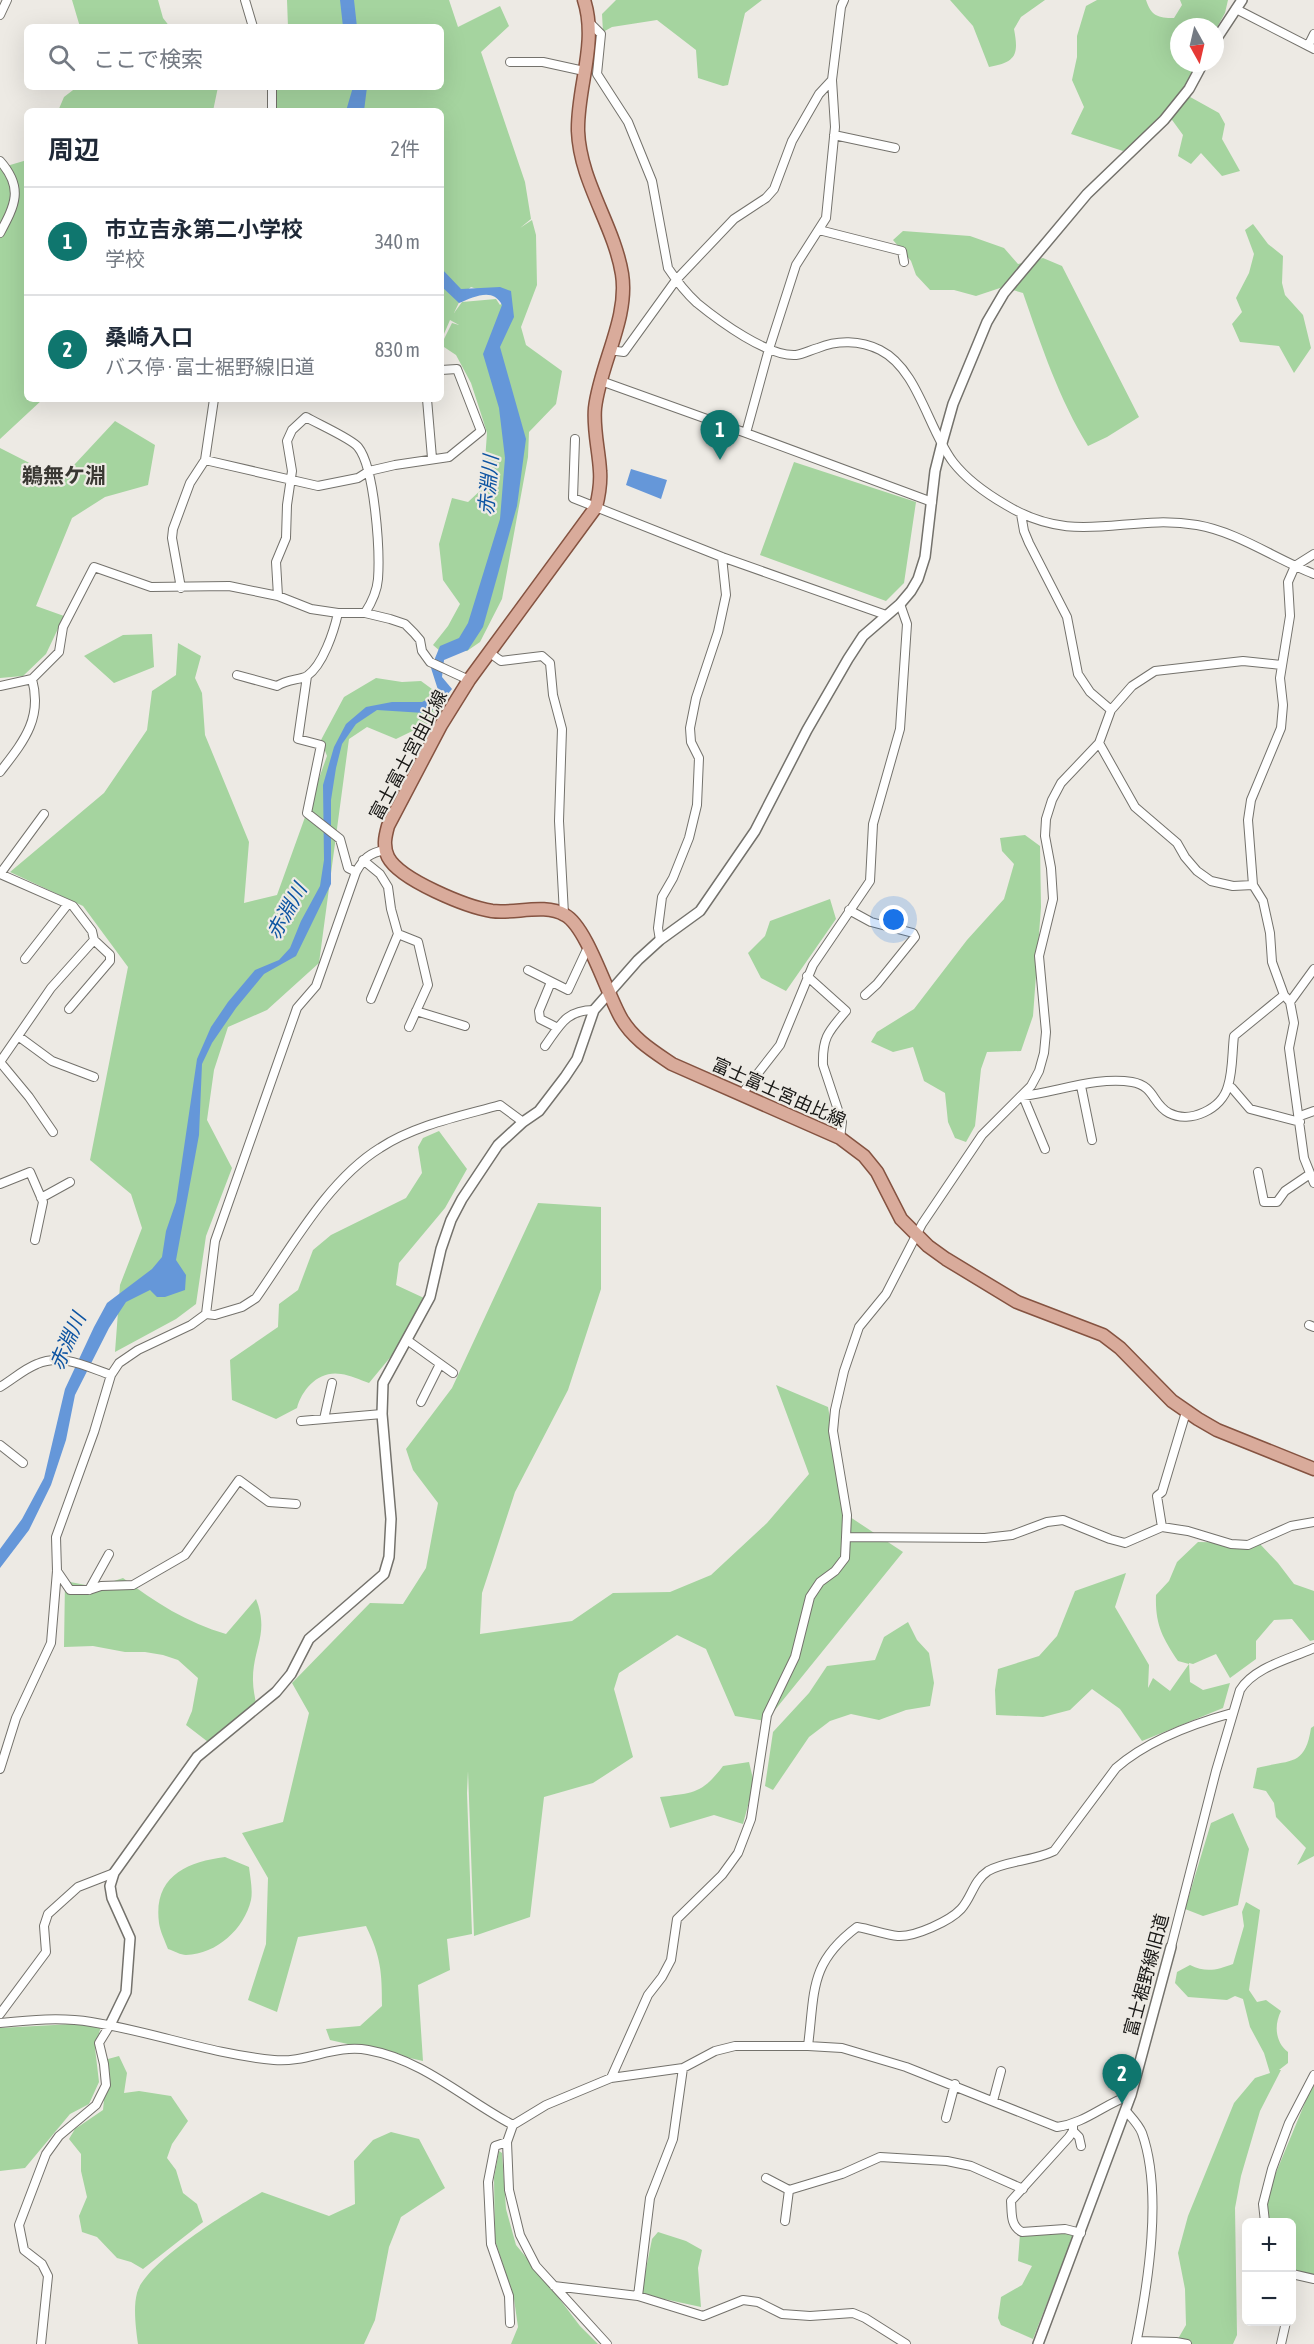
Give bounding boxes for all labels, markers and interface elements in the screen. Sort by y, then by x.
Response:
north arrow [1170,18,1224,72]
search box [24,24,444,90]
icon: search [45,41,78,74]
text: ここで検索 [93,46,203,72]
text: 周辺 [48,135,100,165]
text: 2件 [391,137,420,160]
text: 市立吉永第二小学校 [105,216,303,242]
text: 1 [63,230,72,253]
text: 340 m [375,230,420,253]
text: 学校 [105,247,145,270]
text: 桑崎入口 [105,324,193,350]
text: 2 [63,338,72,361]
text: 830 m [375,338,420,361]
text: バス停 · 富士裾野線旧道 [105,355,315,378]
pin: 1 [700,410,740,460]
water label: 赤淵川 [474,452,502,516]
district label: 鵜無ケ淵 [22,463,106,487]
street label: 富士富士宮由比線 [365,686,451,824]
water label: 赤淵川 [261,877,312,943]
your location [879,905,908,934]
street label: 富士富士宮由比線 [709,1053,849,1131]
water label: 赤淵川 [44,1307,91,1373]
street label: 富士裾野線旧道 [1120,1911,1172,2039]
pin: 2 [1102,2054,1142,2104]
map controls [1242,2218,1296,2326]
button: + [1242,2218,1296,2272]
button: − [1242,2272,1296,2326]

